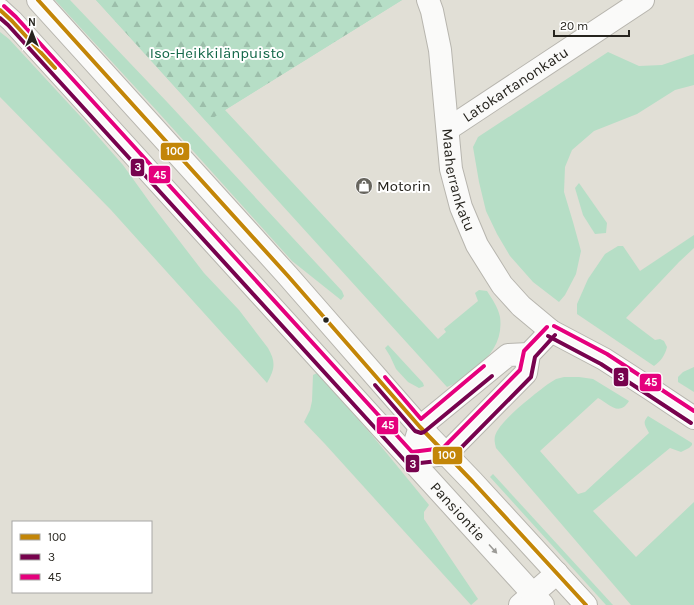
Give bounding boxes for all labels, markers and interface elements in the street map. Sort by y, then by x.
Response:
north arrow [12,12,52,52]
scale bar [554,12,629,38]
text: N [28,16,36,29]
text: 20 m [560,19,588,33]
street label: Latokartanonkatu [459,43,572,126]
park label: Iso-Heikkilänpuisto [150,44,284,62]
street label: Maaherrankatu [438,127,479,234]
line badge: 100 [160,142,190,161]
text: 100 [166,145,184,158]
line badge: 3 [130,158,145,177]
text: 3 [135,161,142,174]
line badge: 45 [148,165,171,184]
text: 45 [154,169,166,182]
shop icon: Motorin [354,176,374,196]
place label: Motorin [377,177,431,195]
unlabelled marker [321,315,331,325]
line badge: 3 [613,367,629,387]
text: 3 [618,371,625,384]
line badge: 45 [639,373,662,392]
text: 45 [645,376,657,389]
line badge: 45 [376,416,399,435]
text: 45 [382,419,394,432]
line badge: 100 [432,446,463,465]
text: 100 [438,449,456,462]
line badge: 3 [405,454,420,473]
text: 3 [410,458,417,471]
street label: Pansiontie [427,478,489,544]
legend [12,521,152,593]
text: 100 [48,530,66,544]
one-way arrow [488,544,497,555]
text: 3 [48,550,55,564]
text: 45 [48,570,62,584]

